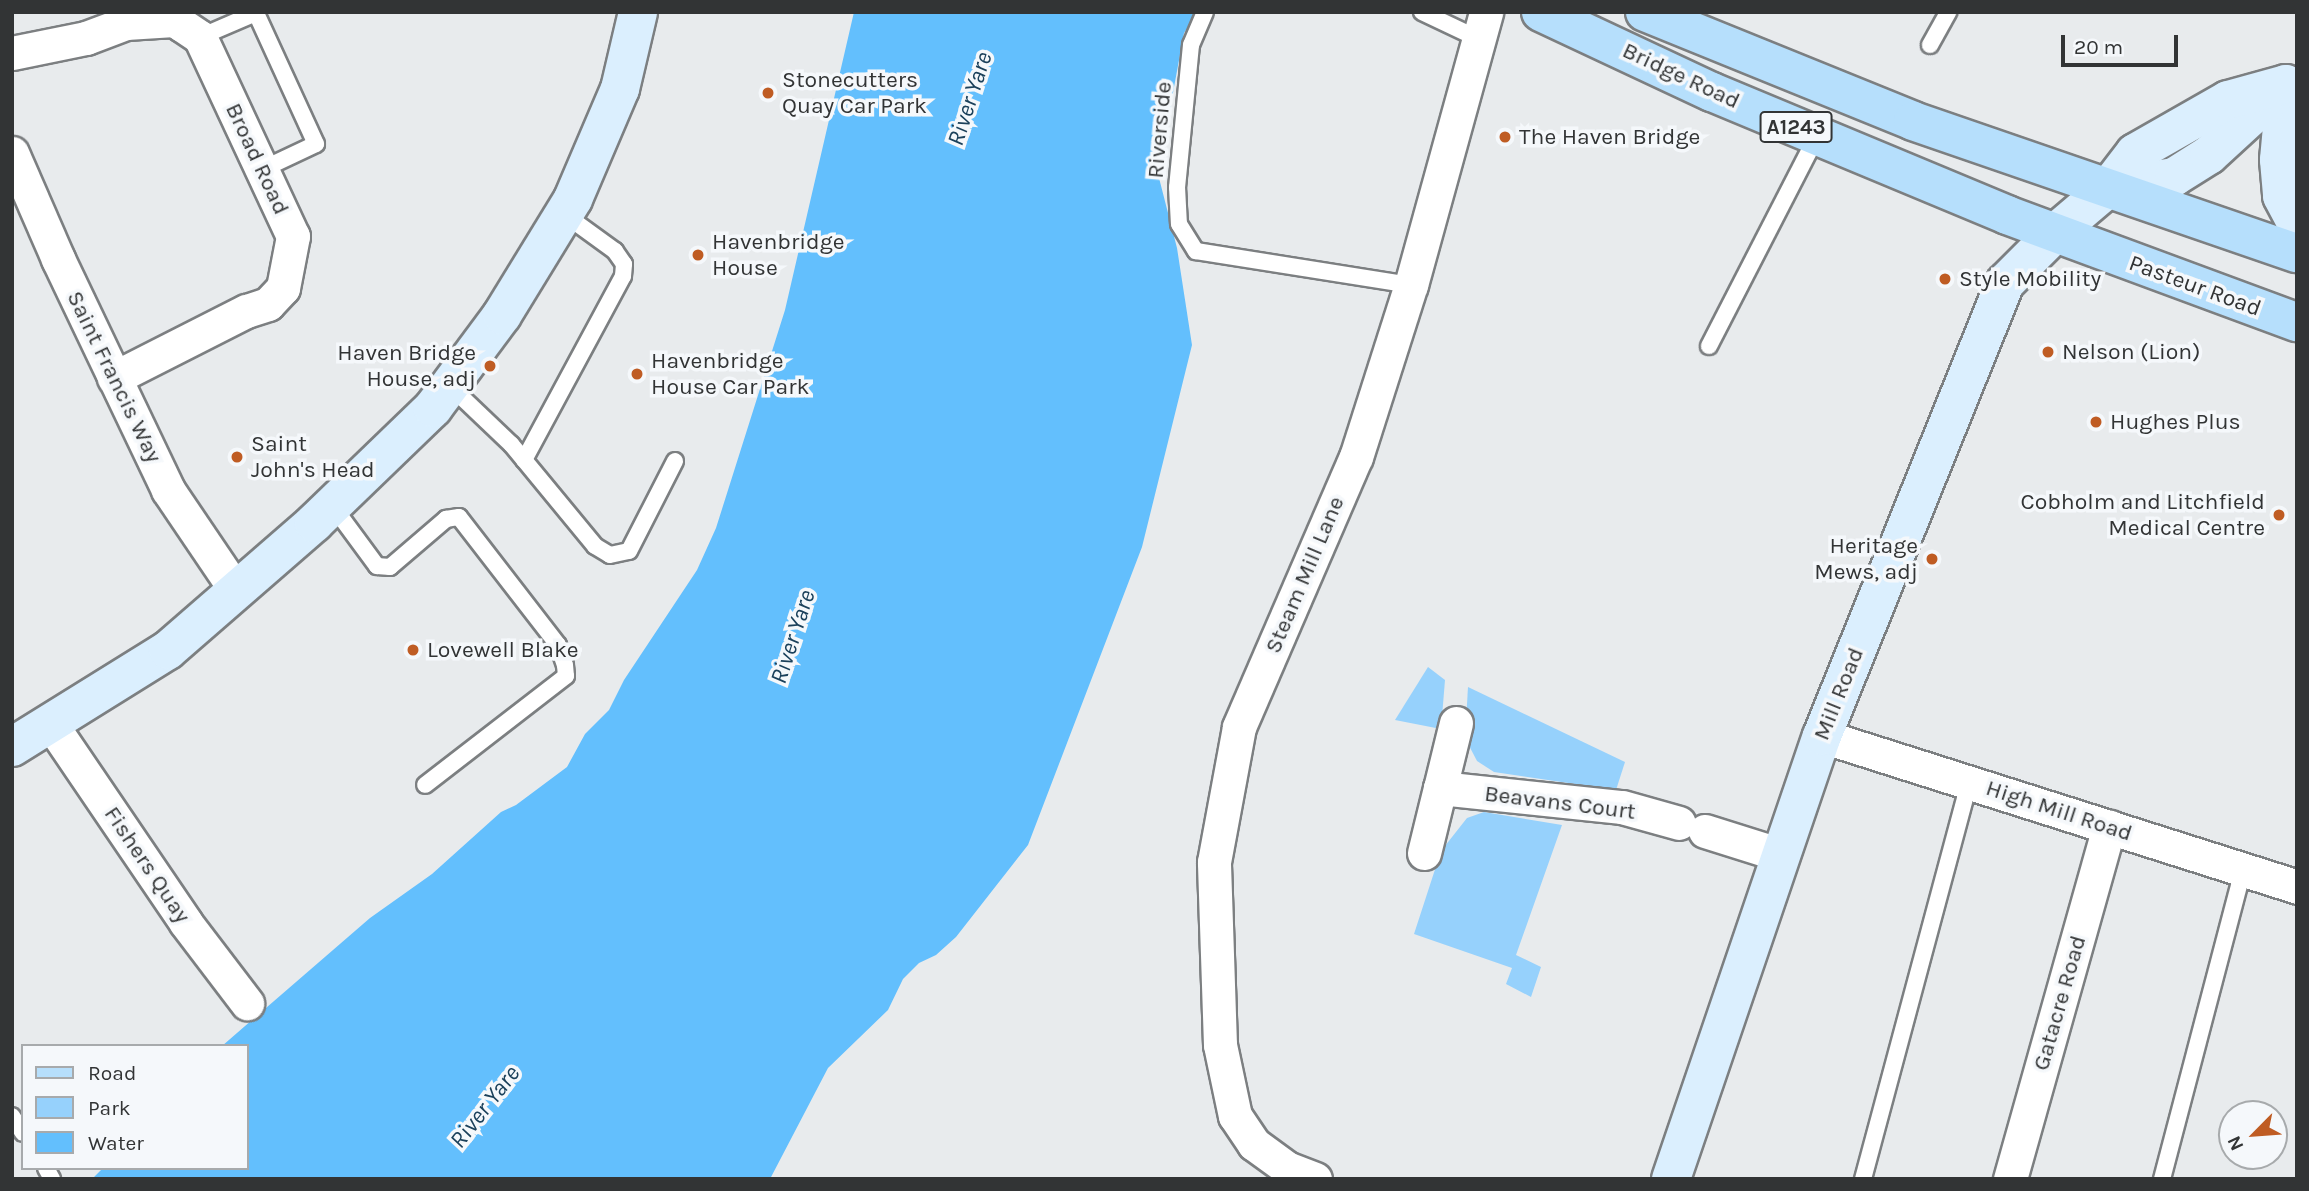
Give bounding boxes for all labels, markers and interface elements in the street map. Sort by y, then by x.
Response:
scale bar [2064,21,2181,65]
text: 20 m [2074,35,2123,59]
street label: Bridge Road [1618,37,1744,115]
water label: River Yare [941,48,999,150]
place label: Stonecutters Quay Car Park [782,66,927,120]
street label: Riverside [1142,80,1178,180]
marker: Stonecutters Quay Car Park [760,85,776,101]
street label: Broad Road [219,99,295,219]
road number: A1243 [1759,110,1833,144]
place label: The Haven Bridge [1519,123,1700,151]
marker: The Haven Bridge [1497,129,1513,145]
place label: Havenbridge House [712,228,845,282]
marker: Havenbridge House [690,247,706,263]
street label: Pasteur Road [2125,249,2265,323]
place label: Style Mobility [1959,265,2101,293]
marker: Style Mobility [1937,271,1953,287]
street label: Saint Francis Way [60,287,168,467]
place label: Nelson (Lion) [2062,338,2200,366]
place label: Haven Bridge House, adj [337,339,476,393]
marker: Nelson (Lion) [2040,344,2056,360]
place label: Havenbridge House Car Park [651,347,809,401]
marker: Haven Bridge House, adj [482,358,498,374]
marker: Havenbridge House Car Park [629,366,645,382]
place label: Hughes Plus [2110,408,2241,436]
marker: Hughes Plus [2088,414,2104,430]
place label: Saint John's Head [251,430,375,484]
marker: Saint John's Head [229,449,245,465]
place label: Cobholm and Litchfield Medical Centre [2021,488,2265,542]
street label: Steam Mill Lane [1260,492,1350,658]
marker: Cobholm and Litchfield Medical Centre [2271,507,2287,523]
place label: Heritage Mews, adj [1814,532,1918,586]
marker: Heritage Mews, adj [1924,551,1940,567]
water label: River Yare [764,586,822,688]
place label: Lovewell Blake [427,636,579,664]
marker: Lovewell Blake [405,642,421,658]
street label: Mill Road [1808,644,1870,744]
street label: High Mill Road [1982,774,2136,848]
street label: Beavans Court [1483,780,1637,826]
street label: Fishers Quay [98,801,196,929]
street label: Gatacre Road [2028,932,2092,1074]
legend [21,1044,248,1170]
water label: River Yare [444,1060,526,1154]
text: Road [88,1061,136,1085]
text: Park [88,1096,131,1120]
north arrow [2218,1100,2288,1170]
text: Water [88,1131,144,1155]
text: N [2223,1132,2249,1154]

